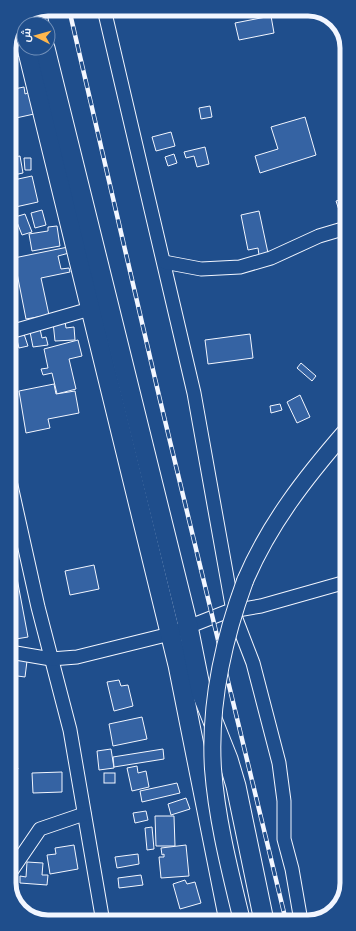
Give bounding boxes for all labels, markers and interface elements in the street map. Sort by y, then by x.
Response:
north arrow [16,16,56,56]
text: ش [19,27,34,43]

